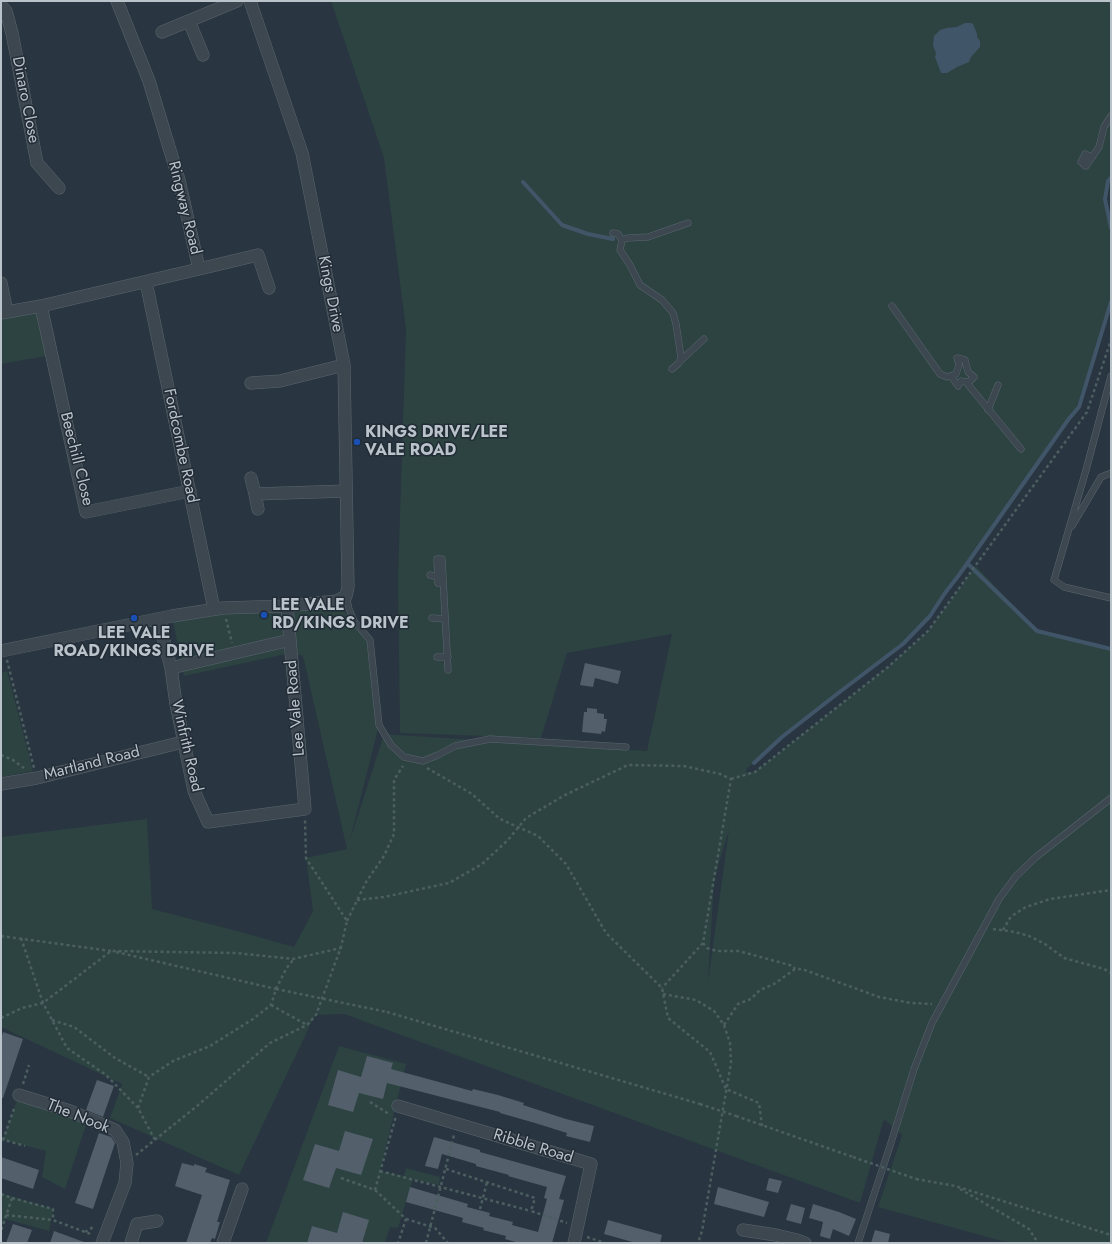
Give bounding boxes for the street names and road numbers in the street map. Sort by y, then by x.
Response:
street label: Dinaro Close [7,55,43,145]
street label: Ringway Road [163,159,205,257]
street label: Kings Drive [313,254,347,334]
street label: Fordcombe Road [159,387,201,505]
street label: Beechill Close [55,410,97,508]
street label: Lee Vale Road [282,659,310,757]
street label: Winfrith Road [166,698,206,794]
street label: Martland Road [42,743,142,785]
street label: The Nook [44,1096,112,1138]
street label: Ribble Road [491,1126,575,1168]

